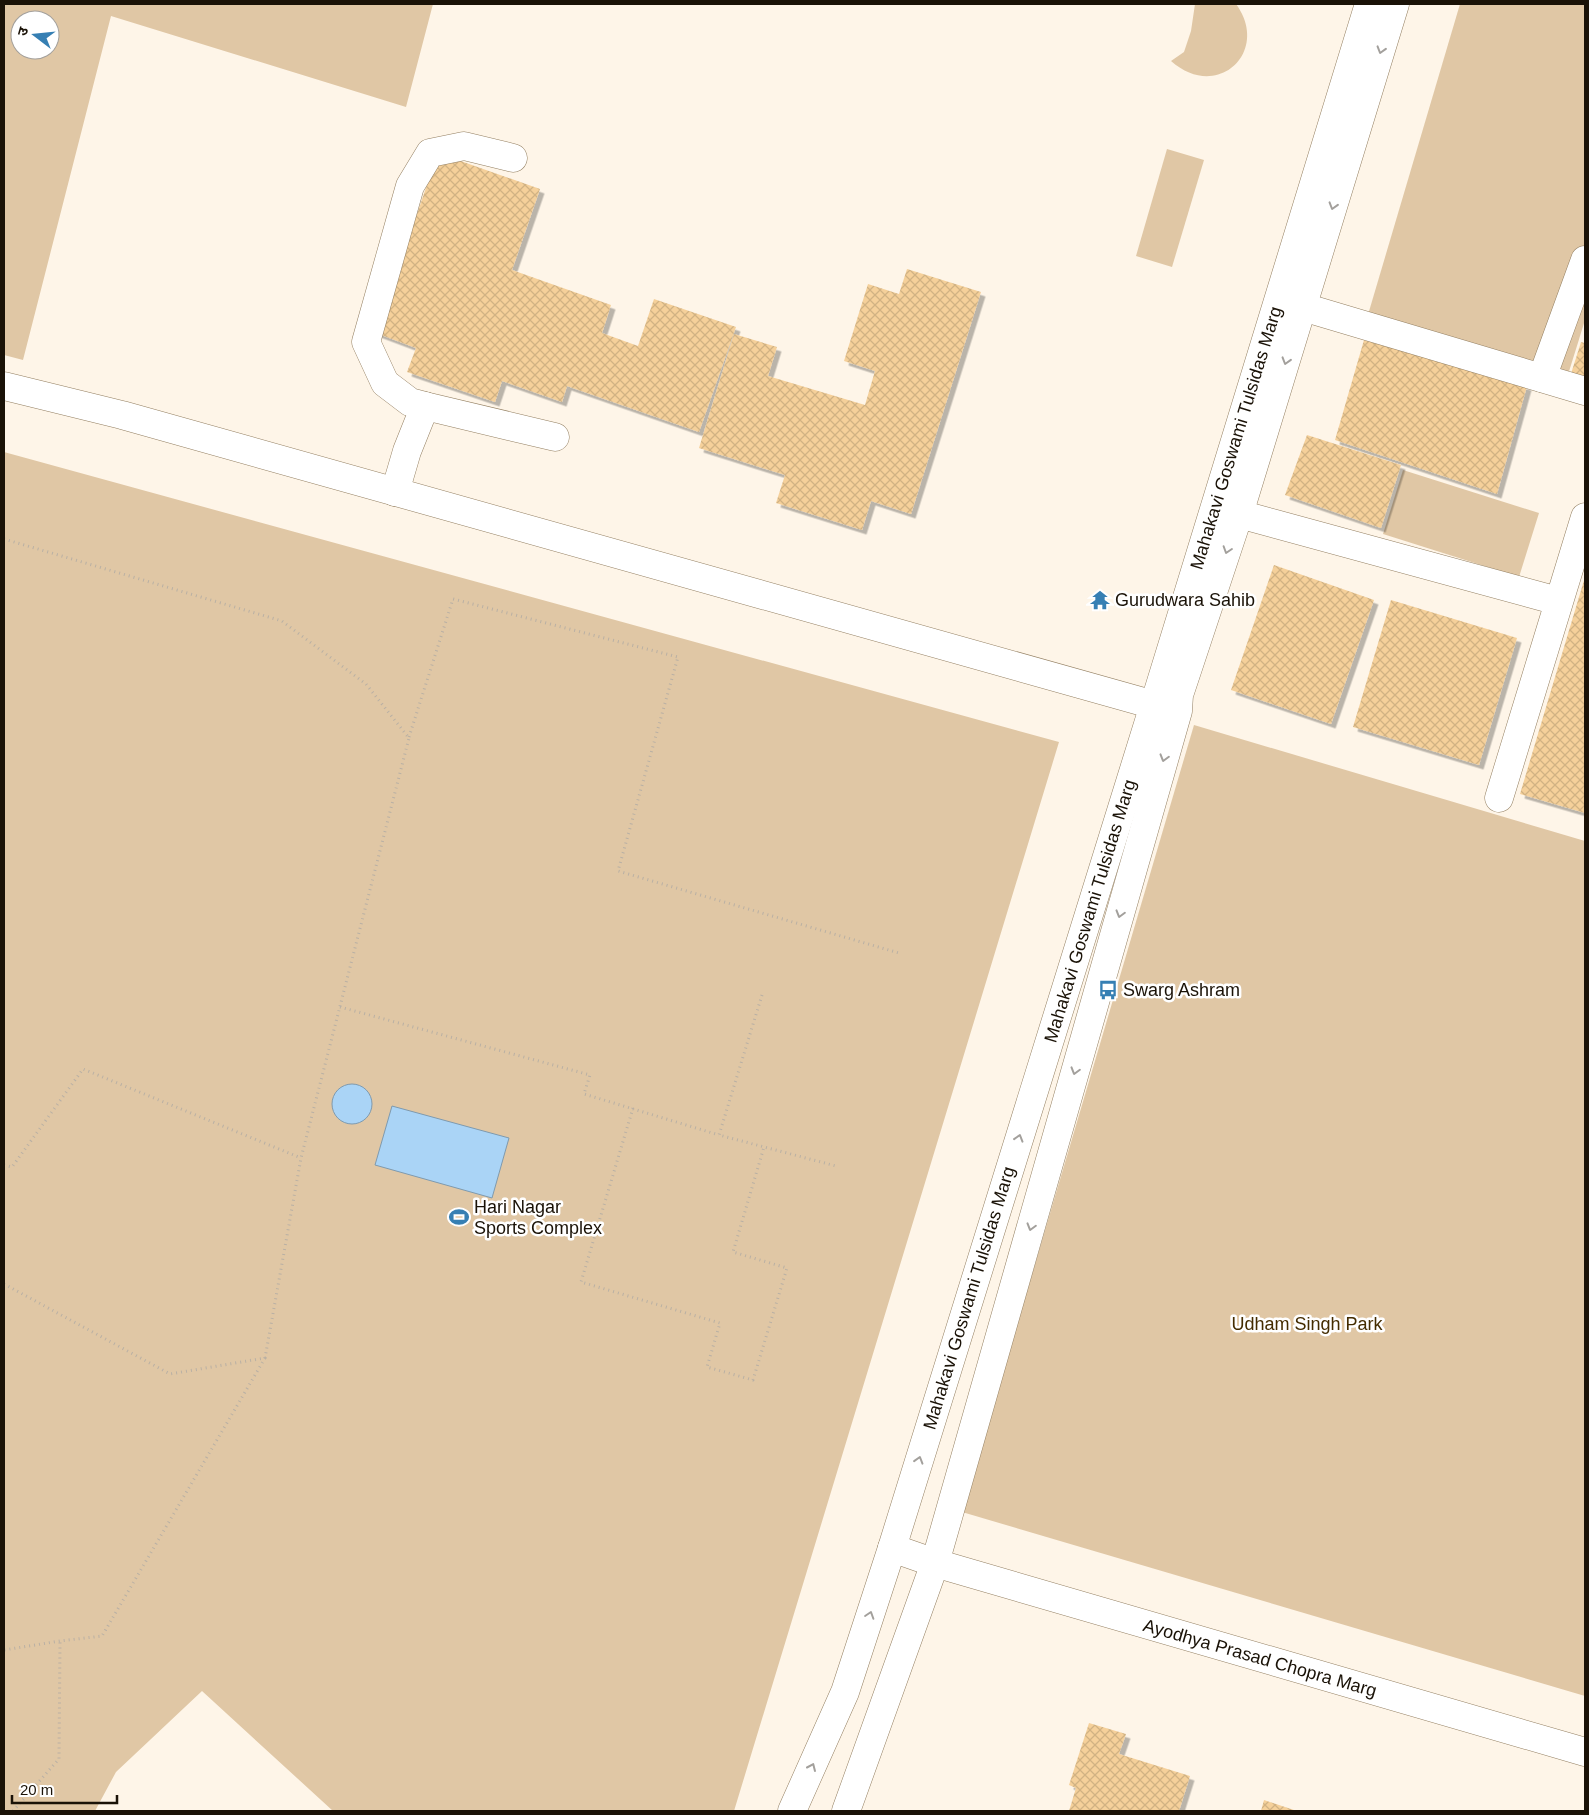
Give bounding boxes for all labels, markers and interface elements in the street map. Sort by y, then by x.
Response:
north arrow [10,10,60,60]
text: उ [14,25,32,38]
one-way arrow [1376,46,1386,54]
one-way arrow [1329,201,1339,209]
street label: Mahakavi Goswami Tulsidas Marg [1186,304,1286,572]
one-way arrow [1281,357,1291,365]
one-way arrow [1223,545,1233,553]
temple icon: Gurudwara Sahib [1089,589,1111,611]
place label: Gurudwara Sahib [1115,590,1255,610]
one-way arrow [1159,754,1170,763]
street label: Mahakavi Goswami Tulsidas Marg [1040,777,1140,1045]
one-way arrow [1115,910,1125,918]
bus stop icon: Swarg Ashram [1097,979,1119,1001]
place label: Swarg Ashram [1123,980,1240,1000]
one-way arrow [1070,1066,1081,1075]
one-way arrow [1013,1135,1023,1143]
street label: Mahakavi Goswami Tulsidas Marg [919,1164,1019,1432]
place label: Hari Nagar Sports Complex [474,1197,602,1238]
sports icon: Hari Nagar Sports Complex [448,1206,470,1228]
one-way arrow [1026,1222,1036,1231]
park label: Udham Singh Park [1231,1314,1384,1334]
one-way arrow [913,1457,923,1465]
one-way arrow [864,1612,874,1620]
street label: Ayodhya Prasad Chopra Marg [1141,1615,1379,1701]
one-way arrow [805,1763,816,1772]
scale bar [12,1772,118,1804]
text: 20 m [20,1781,53,1798]

